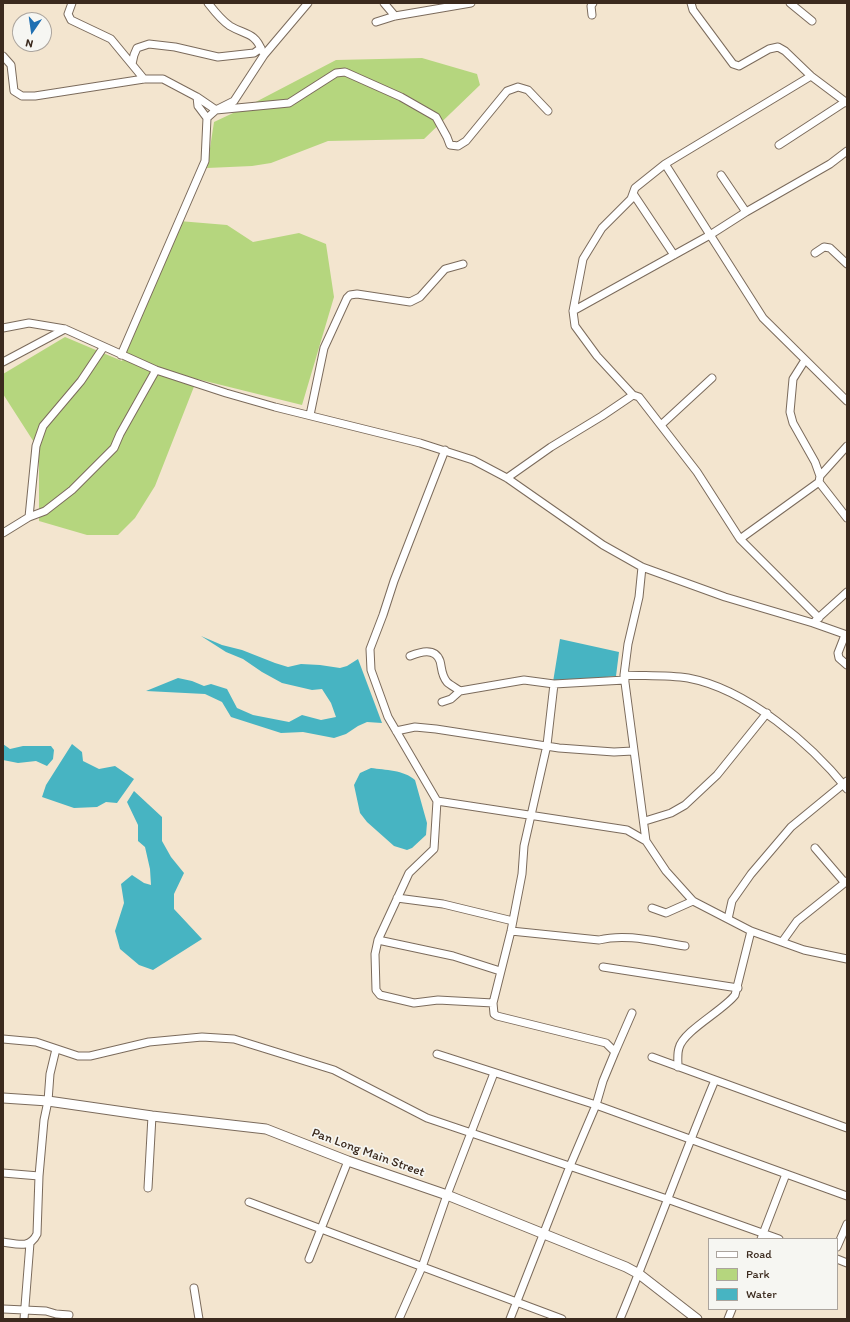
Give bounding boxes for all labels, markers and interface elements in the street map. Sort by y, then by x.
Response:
north arrow [12,12,52,52]
text: N [24,36,34,50]
street label: Pan Long Main Street [309,1125,427,1181]
legend [708,1238,838,1310]
text: Road [746,1247,772,1261]
text: Park [746,1267,770,1281]
text: Water [746,1287,777,1301]

